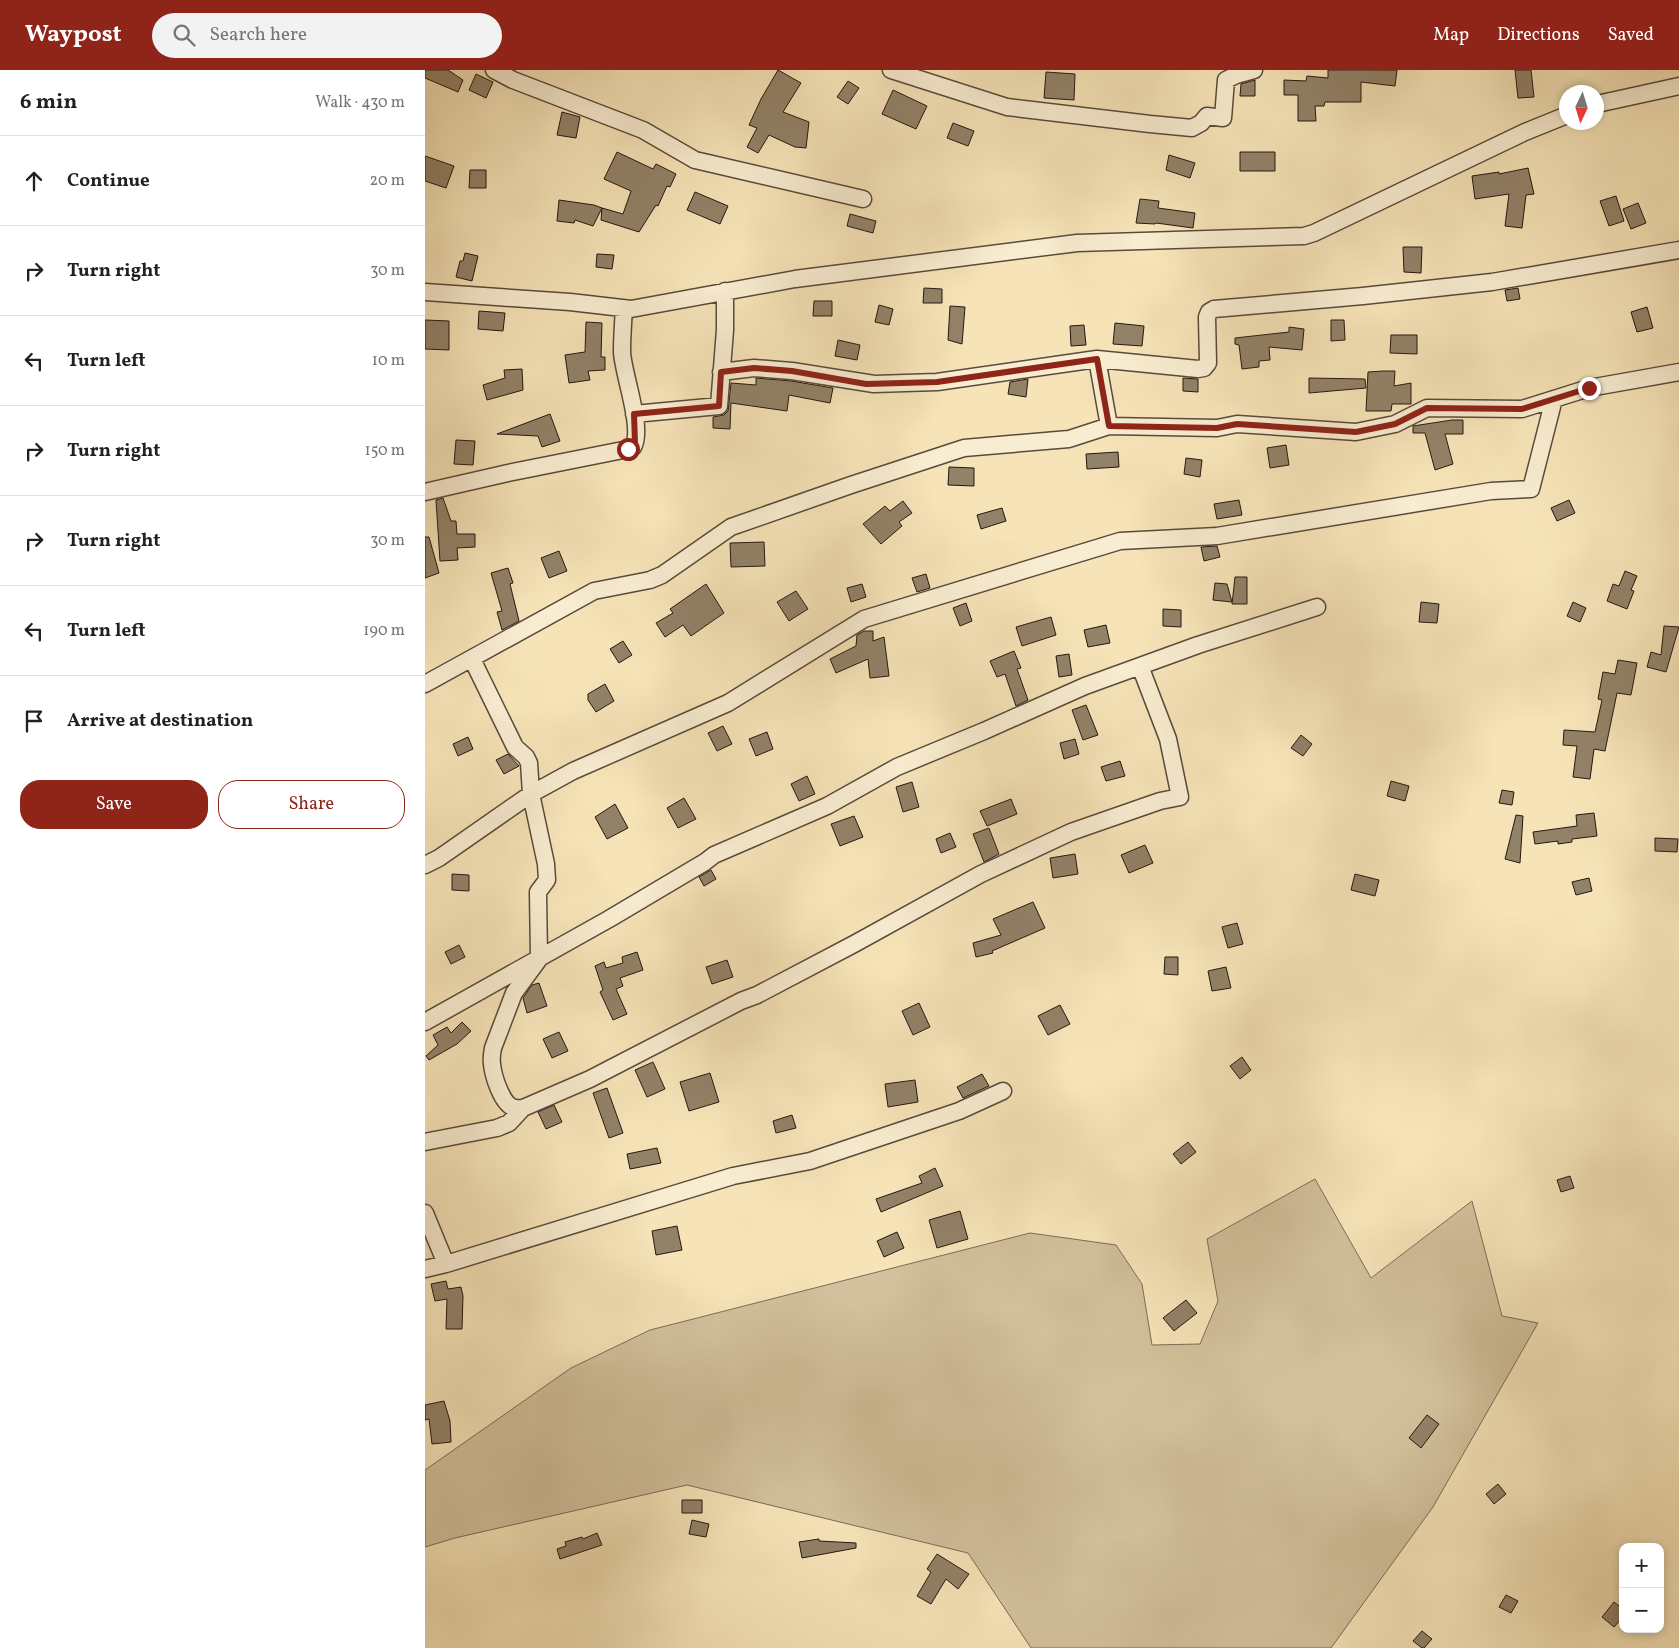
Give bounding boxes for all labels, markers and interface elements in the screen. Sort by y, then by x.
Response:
search box [152,13,502,58]
text: Waypost [25,18,122,52]
icon: search [170,21,198,49]
text: Search here [210,22,307,48]
text: Map [1433,23,1469,48]
text: Directions [1497,23,1580,48]
text: Saved [1608,23,1654,48]
north arrow [1559,85,1604,130]
text: 6 min [20,88,77,117]
text: Walk · 430 m [315,92,405,114]
icon: ahead [20,167,48,195]
text: Continue [67,168,150,194]
text: 20 m [370,170,405,192]
icon: right [20,257,48,285]
text: Turn right [67,258,160,284]
text: 30 m [370,260,405,282]
icon: left [20,347,48,375]
text: Turn left [67,348,146,374]
text: 10 m [372,350,405,372]
route end [1578,377,1601,400]
icon: right [20,437,48,465]
text: Turn right [67,438,160,464]
route start [617,438,640,461]
text: 150 m [364,440,405,462]
icon: right [20,527,48,555]
text: Turn right [67,528,160,554]
text: 30 m [370,530,405,552]
icon: left [20,617,48,645]
text: Turn left [67,618,146,644]
text: 190 m [363,620,405,642]
icon: arrive [20,707,48,735]
text: Arrive at destination [67,708,253,734]
button: Save [20,780,208,829]
button: Share [218,780,405,829]
map controls [1619,1543,1664,1633]
button: + [1619,1543,1664,1588]
button: − [1619,1588,1664,1633]

